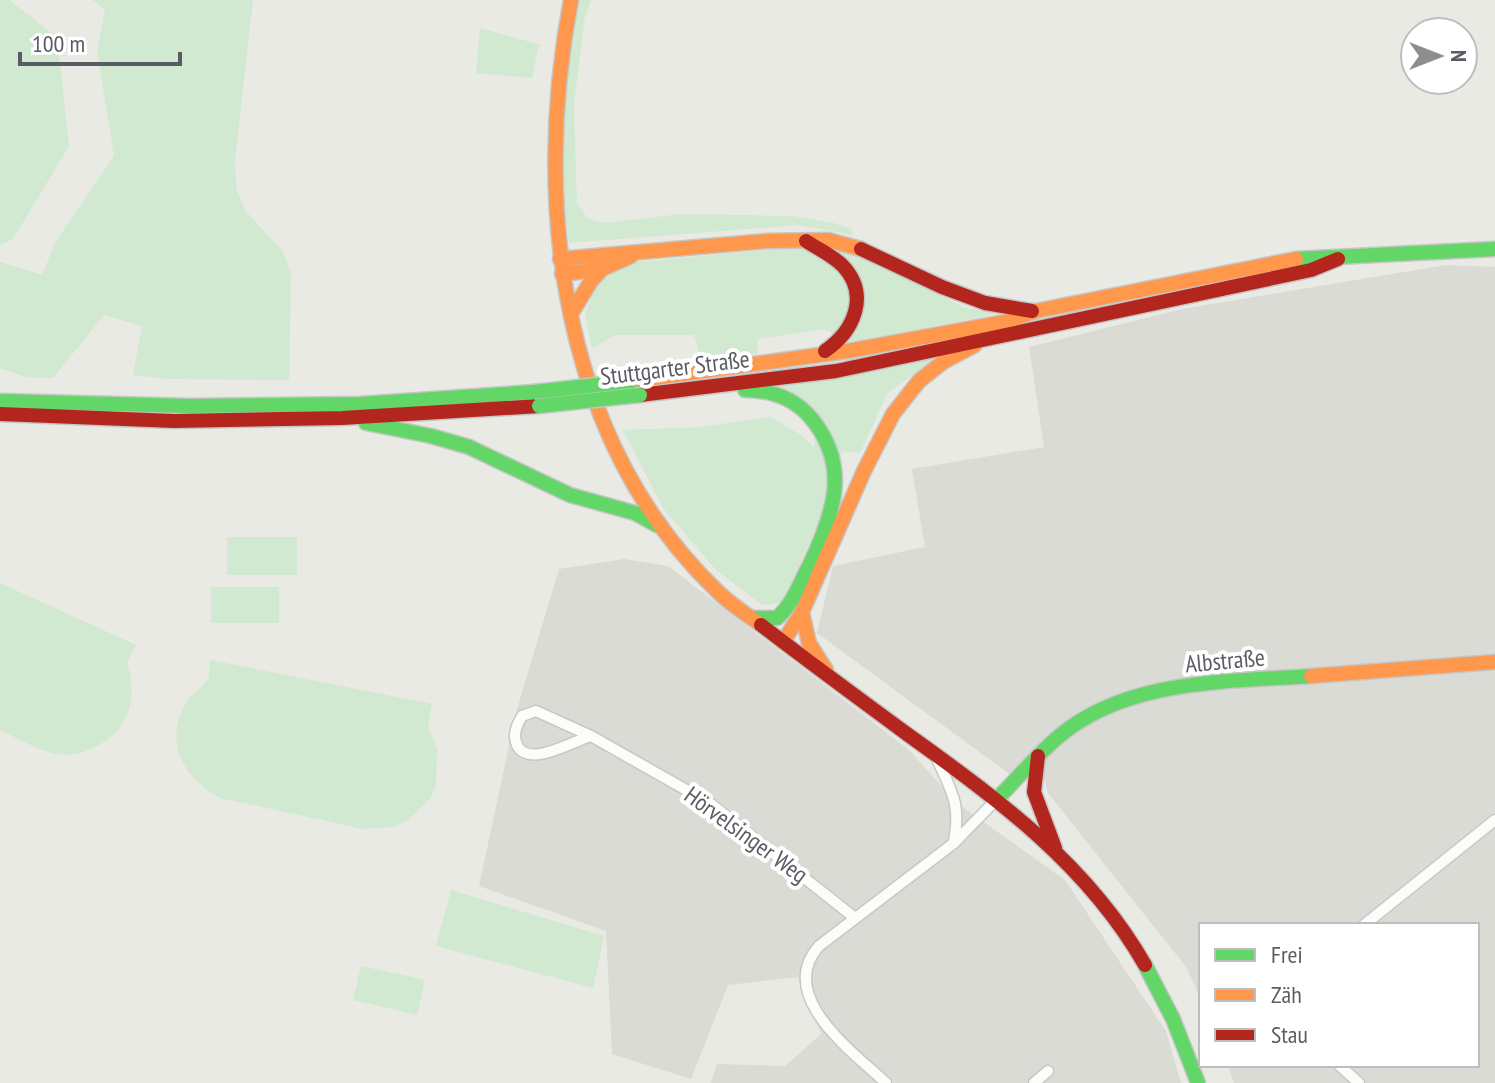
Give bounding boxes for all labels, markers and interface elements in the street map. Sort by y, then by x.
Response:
scale bar [20,16,180,66]
north arrow [1399,16,1479,96]
text: 100 m [32,28,85,59]
text: N [1445,50,1473,62]
street label: Stuttgarter Straße [599,343,751,392]
street label: Albstraße [1184,642,1266,679]
street label: Hörvelsinger Weg [678,779,814,890]
legend [1199,923,1479,1067]
text: Frei [1271,939,1303,970]
text: Zäh [1271,979,1302,1010]
text: Stau [1271,1019,1308,1050]

